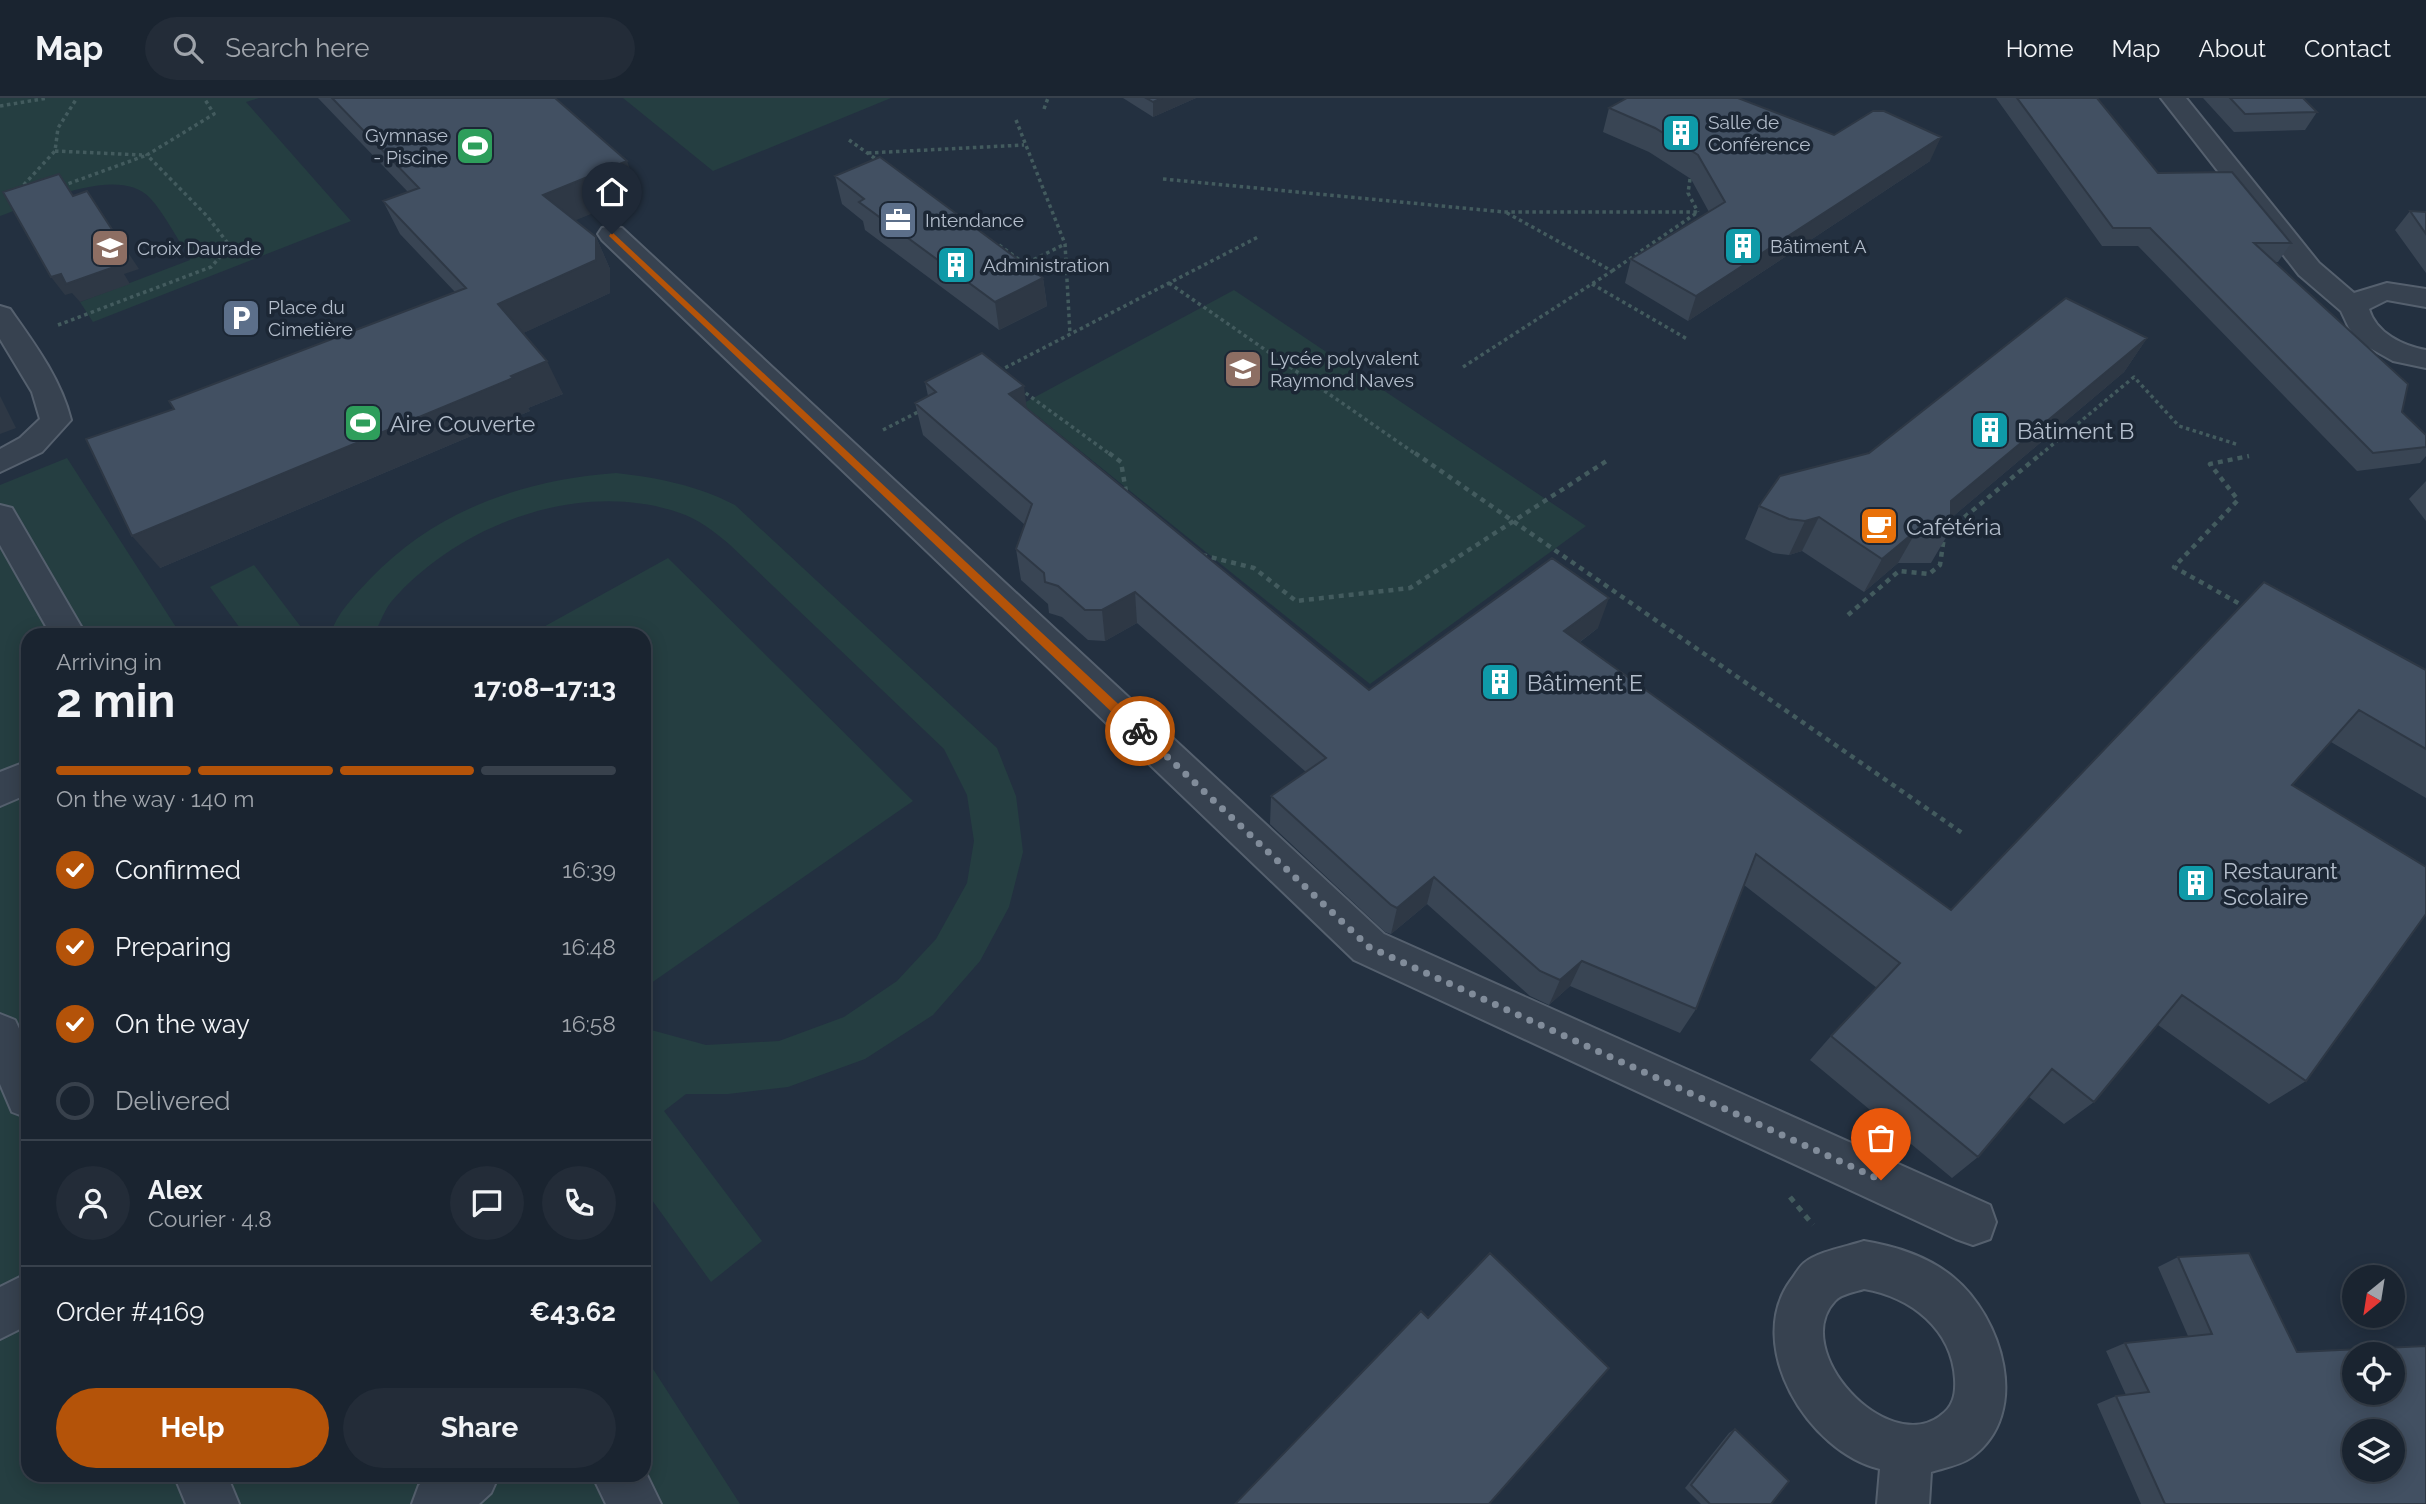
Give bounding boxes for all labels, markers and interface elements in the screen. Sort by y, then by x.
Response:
search box [145,17,635,80]
text: Map [35,29,103,68]
icon: search [169,29,207,67]
text: Search here [225,33,370,63]
text: Home [2006,34,2074,63]
text: Map [2112,34,2160,63]
text: About [2198,34,2266,63]
text: Contact [2304,34,2391,63]
place label: Salle de Conférence [1708,111,1811,155]
building icon: Salle de Conférence [1660,112,1702,154]
place label: Gymnase - Piscine [365,124,448,168]
sports icon: Gymnase - Piscine [454,125,496,167]
pin [582,162,642,234]
icon: home [593,173,631,211]
office icon: Intendance [877,199,919,241]
place label: Intendance [925,209,1024,231]
building icon: Bâtiment A [1722,225,1764,267]
school or university icon: Croix Daurade [89,227,131,269]
place label: Bâtiment A [1770,235,1867,257]
place label: Croix Daurade [137,237,261,259]
building icon: Administration [935,244,977,286]
place label: Administration [983,254,1110,276]
place label: Place du Cimetière [268,296,353,340]
parking icon: Place du Cimetière [220,297,262,339]
place label: Lycée polyvalent Raymond Naves [1270,347,1420,391]
school or university icon: Lycée polyvalent Raymond Naves [1222,348,1264,390]
sports icon: Aire Couverte [342,402,384,444]
building icon: Bâtiment B [1969,409,2011,451]
place label: Aire Couverte [390,410,535,437]
place label: Bâtiment B [2017,417,2134,444]
cafe icon: Cafétéria [1858,505,1900,547]
place label: Cafétéria [1906,513,2001,540]
text: Arriving in [56,648,162,675]
building icon: Bâtiment E [1479,661,1521,703]
place label: Bâtiment E [1527,669,1643,696]
text: 17:08–17:13 [474,673,616,703]
text: 2 min [56,674,175,728]
courier [1105,696,1175,766]
icon: bike [1121,712,1159,750]
text: On the way · 140 m [56,785,254,812]
icon: check [56,851,94,889]
text: Confirmed [115,855,241,885]
text: 16:39 [562,856,616,883]
place label: Restaurant Scolaire [2223,857,2338,910]
building icon: Restaurant Scolaire [2175,862,2217,904]
icon: check [56,928,94,966]
text: Preparing [115,932,231,962]
text: 16:48 [562,933,616,960]
icon: check [56,1005,94,1043]
text: On the way [115,1009,250,1039]
text: 16:58 [562,1010,616,1037]
text: Delivered [115,1086,230,1116]
pin [1851,1108,1911,1180]
icon: bag [1862,1119,1900,1157]
button: person [56,1166,130,1240]
button: chat [450,1166,524,1240]
button: phone [542,1166,616,1240]
text: Alex [148,1175,203,1205]
text: Courier · 4.8 [148,1205,272,1232]
north arrow [2342,1265,2404,1328]
map controls [2342,1265,2405,1482]
text: Order #4169 [56,1297,204,1327]
text: €43.62 [530,1297,616,1327]
button: locate [2342,1342,2405,1405]
button: Help [56,1388,329,1468]
button: Share [343,1388,616,1468]
button: layers [2342,1419,2405,1482]

